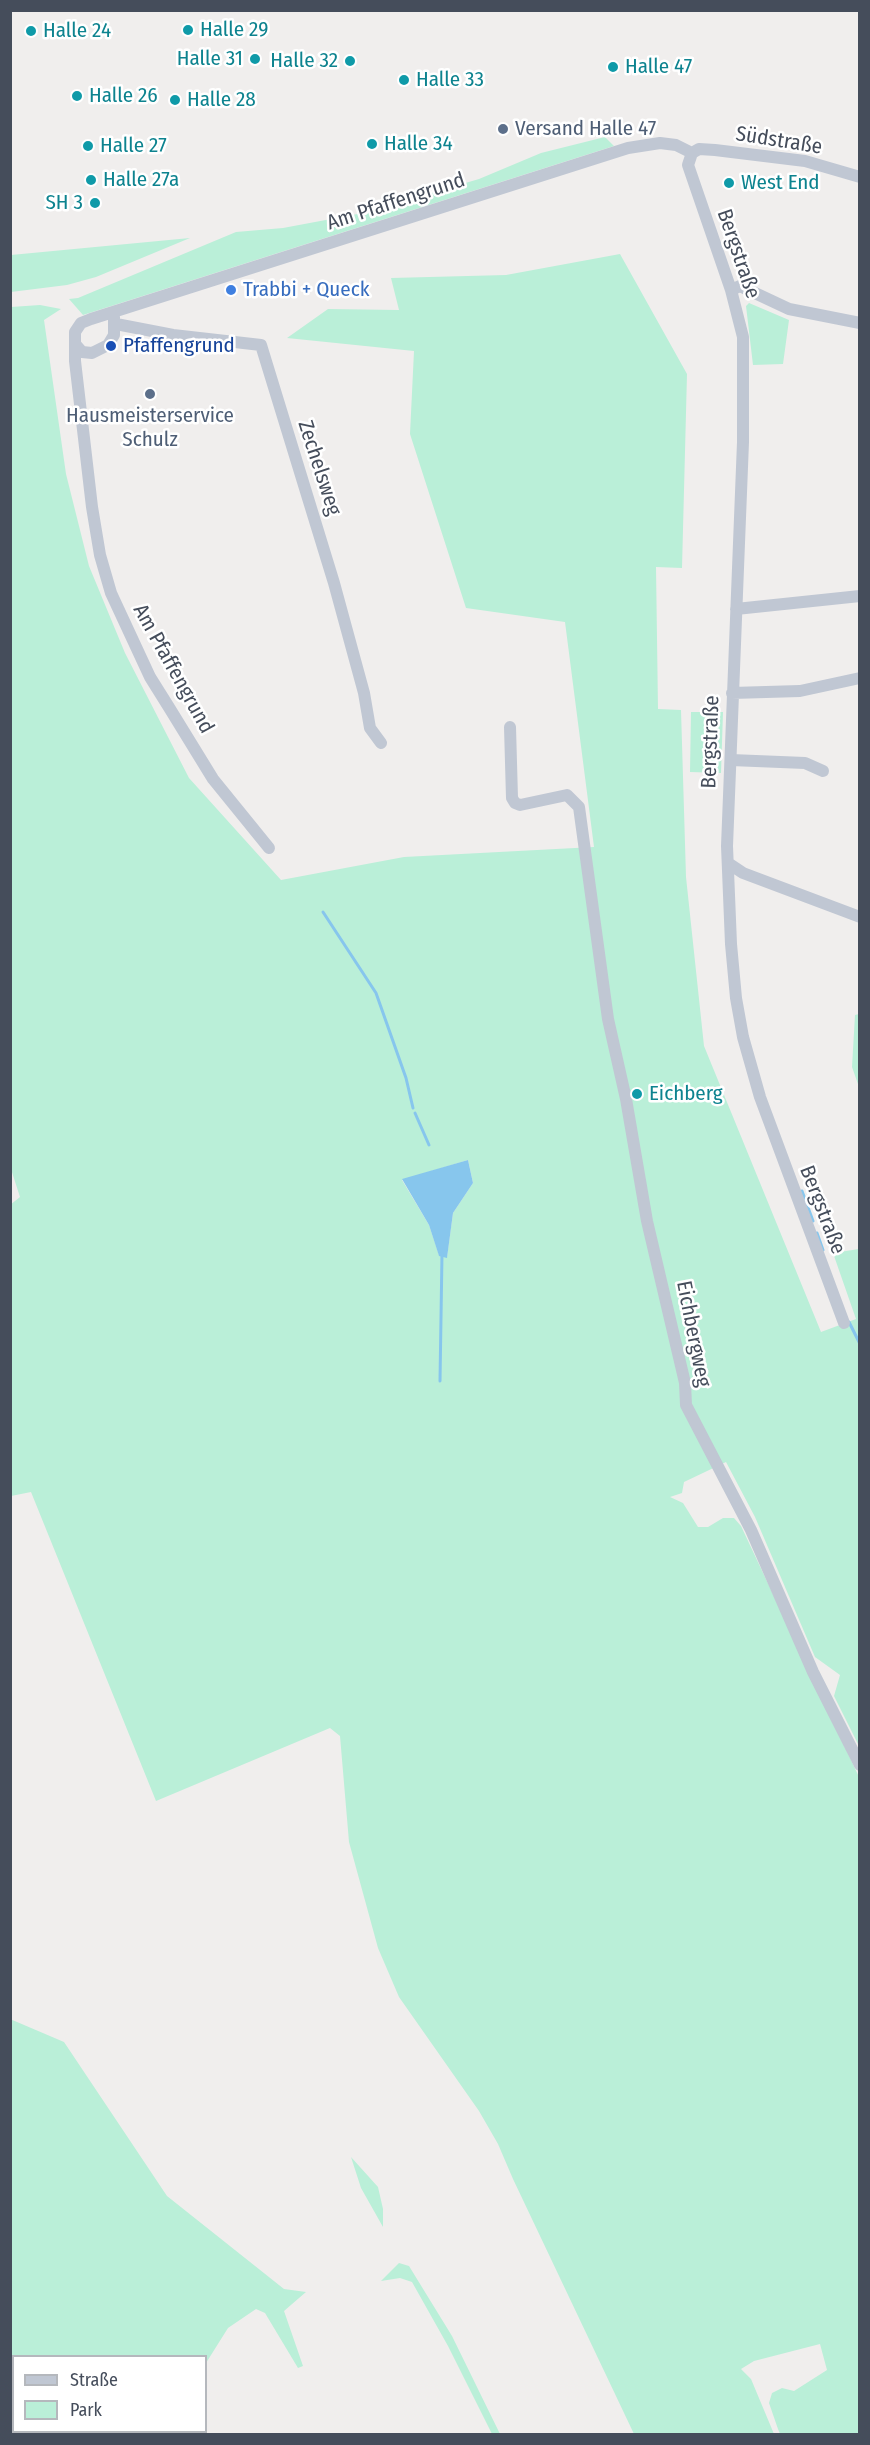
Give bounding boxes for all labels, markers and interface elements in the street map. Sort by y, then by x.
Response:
place label: Halle 29 [200,17,268,43]
place label: Halle 24 [43,18,111,44]
marker: Halle 29 [181,23,195,37]
marker: Halle 24 [24,24,38,38]
place label: Halle 31 [177,46,243,72]
place label: Halle 32 [270,48,338,74]
marker: Halle 31 [248,52,262,66]
marker: Halle 32 [343,54,357,68]
place label: Halle 47 [625,54,692,80]
marker: Halle 47 [606,60,620,74]
place label: Halle 33 [416,67,484,93]
marker: Halle 33 [397,73,411,87]
place label: Halle 26 [89,83,158,109]
place label: Halle 28 [187,87,256,113]
marker: Halle 26 [70,89,84,103]
marker: Halle 28 [168,93,182,107]
place label: Versand Halle 47 [515,116,656,142]
marker: Versand Halle 47 [496,122,510,136]
street label: Südstraße [734,122,824,160]
place label: Halle 34 [384,131,453,157]
place label: Halle 27 [100,133,167,159]
marker: Halle 34 [365,137,379,151]
marker: Halle 27 [81,139,95,153]
place label: Halle 27a [103,167,179,193]
street label: Am Pfaffengrund [324,168,468,236]
place label: West End [741,170,820,196]
marker: Halle 27a [84,173,98,187]
marker: West End [722,176,736,190]
place label: SH 3 [45,190,83,216]
marker: SH 3 [88,196,102,210]
street label: Bergstraße [711,206,765,302]
place label: Trabbi + Queck [243,277,369,303]
marker: Trabbi + Queck [224,283,238,297]
place label: Pfaffengrund [123,333,235,359]
marker: Pfaffengrund [104,339,118,353]
marker: Hausmeisterservice Schulz [143,387,157,401]
place label: Hausmeisterservice Schulz [66,403,234,453]
street label: Zechelsweg [292,417,346,519]
street label: Am Pfaffengrund [127,600,219,738]
street label: Bergstraße [697,695,725,789]
place label: Eichberg [649,1081,723,1107]
marker: Eichberg [630,1087,644,1101]
street label: Bergstraße [794,1162,850,1258]
street label: Eichbergweg [670,1279,716,1389]
legend [12,2355,207,2433]
text: Straße [70,2369,118,2391]
text: Park [70,2399,102,2421]

